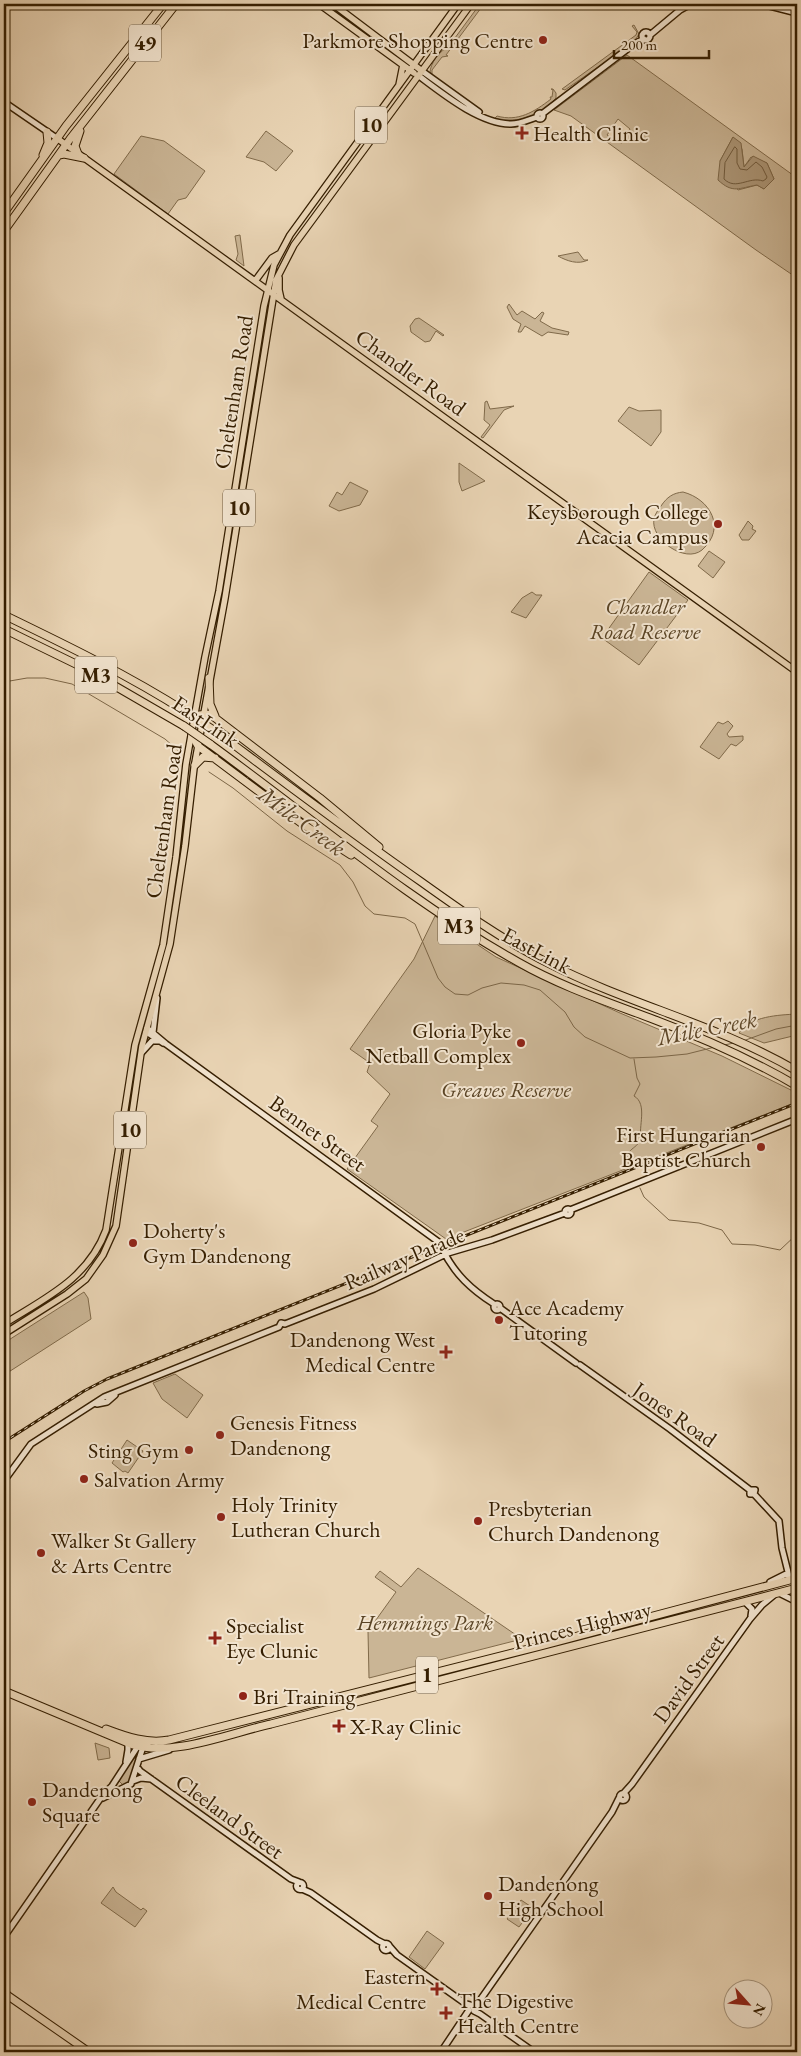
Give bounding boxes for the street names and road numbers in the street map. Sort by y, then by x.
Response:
road number: 49 [129,24,161,62]
road number: 10 [355,106,387,144]
street label: Cheltenham Road [207,312,260,471]
street label: Chandler Road [350,322,473,423]
road number: 10 [223,489,255,526]
road number: M3 [75,656,117,694]
street label: EastLink [167,688,245,755]
street label: Cheltenham Road [138,741,189,900]
road number: M3 [438,908,480,944]
street label: EastLink [497,920,577,981]
street label: Bennet Street [263,1088,372,1178]
road number: 10 [114,1112,146,1148]
street label: Railway Parade [340,1220,469,1297]
street label: Jones Road [625,1374,723,1454]
street label: Princes Highway [510,1594,655,1657]
street label: David Street [646,1628,731,1729]
road number: 1 [416,1656,438,1694]
street label: Cleeland Street [170,1767,290,1866]

